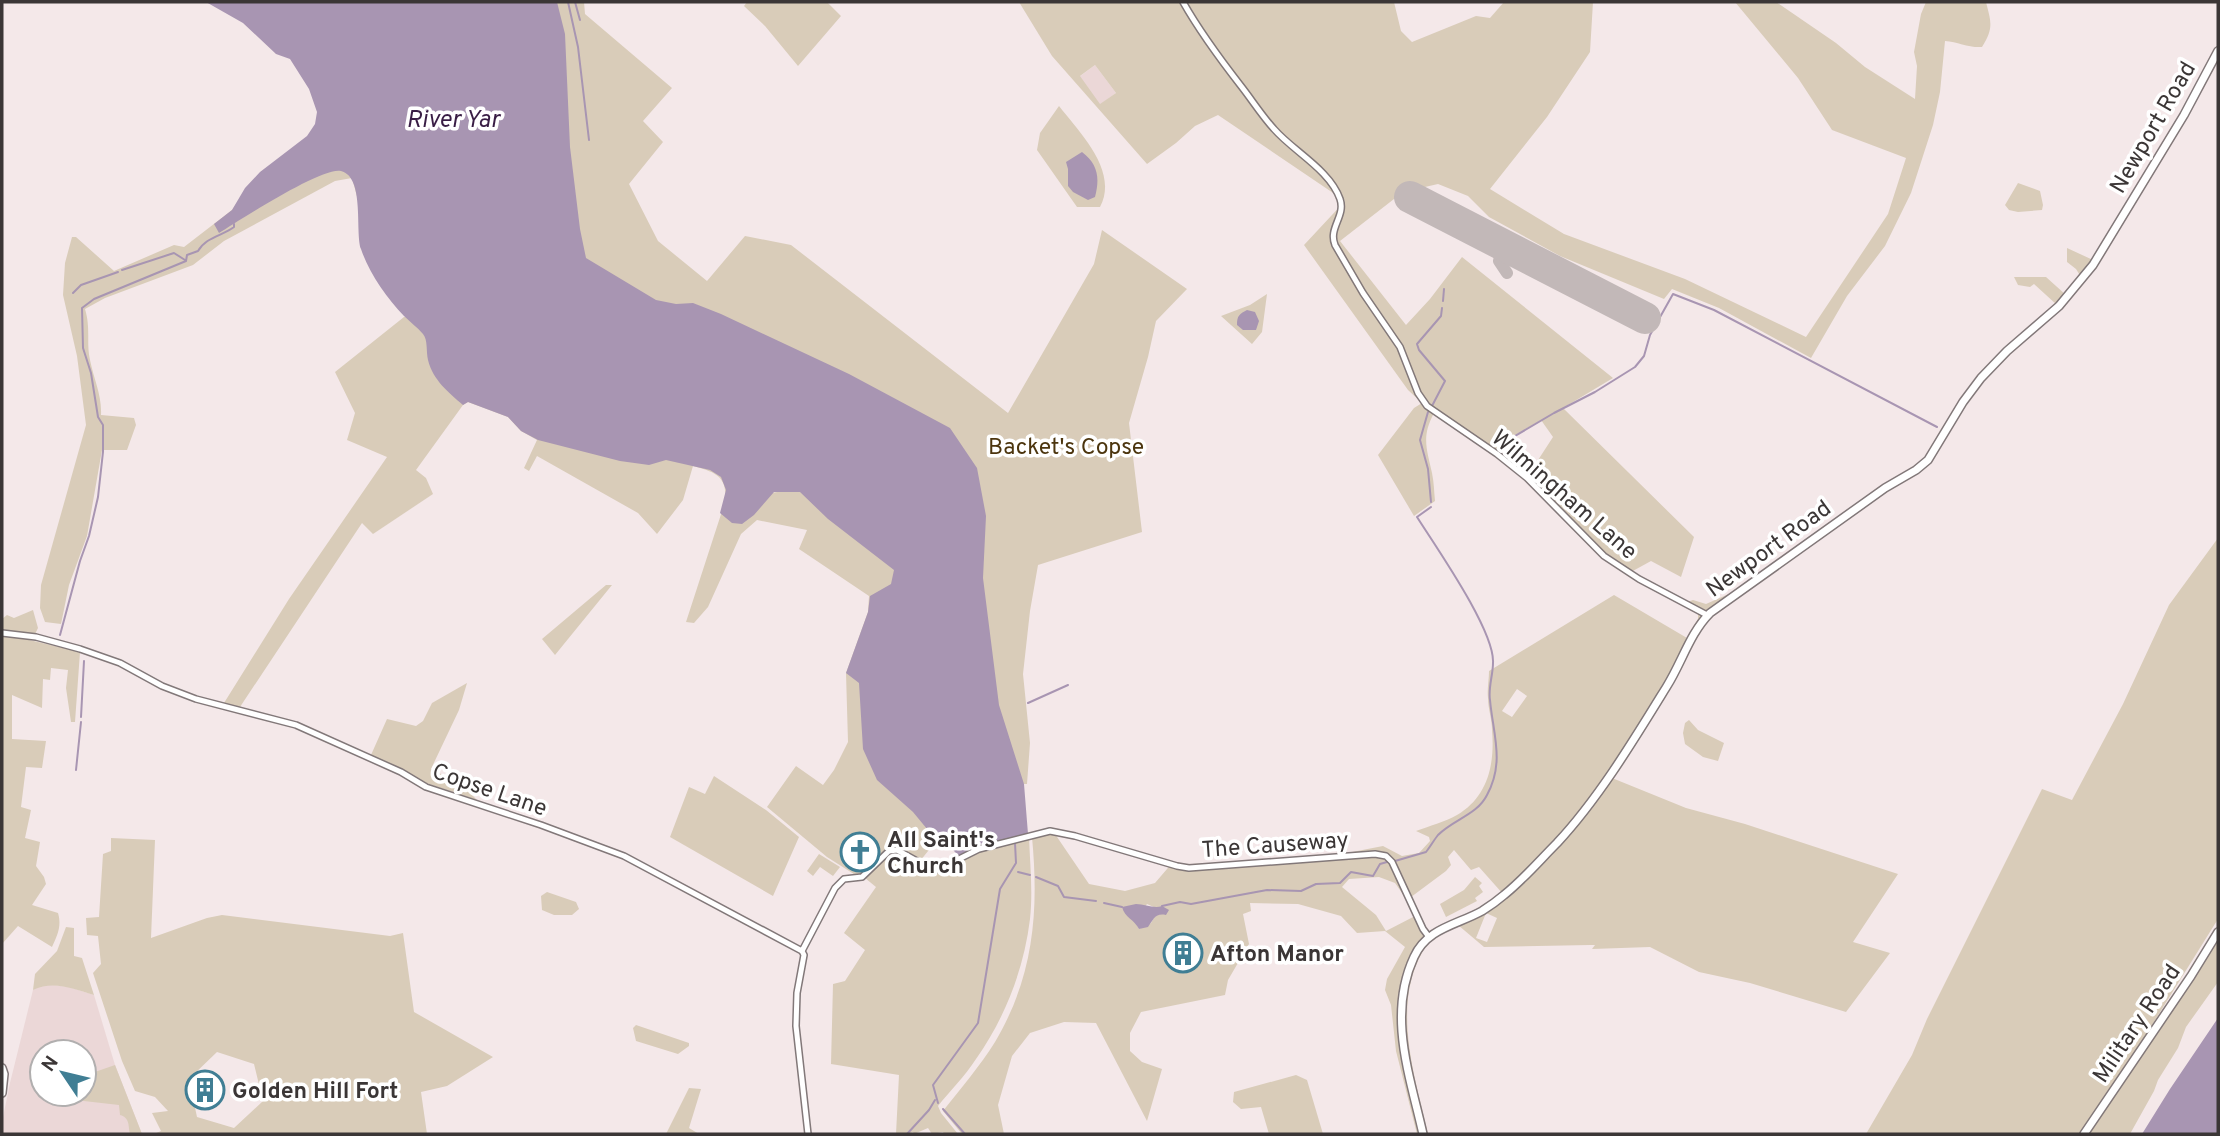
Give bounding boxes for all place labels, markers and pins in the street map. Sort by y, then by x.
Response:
place label: All Saint's Church [887,827,995,882]
church icon: All Saint's Church [839,831,881,873]
building icon: Afton Manor [1162,932,1204,974]
place label: Afton Manor [1210,941,1344,970]
building icon: Golden Hill Fort [184,1069,226,1111]
place label: Golden Hill Fort [232,1078,398,1107]

